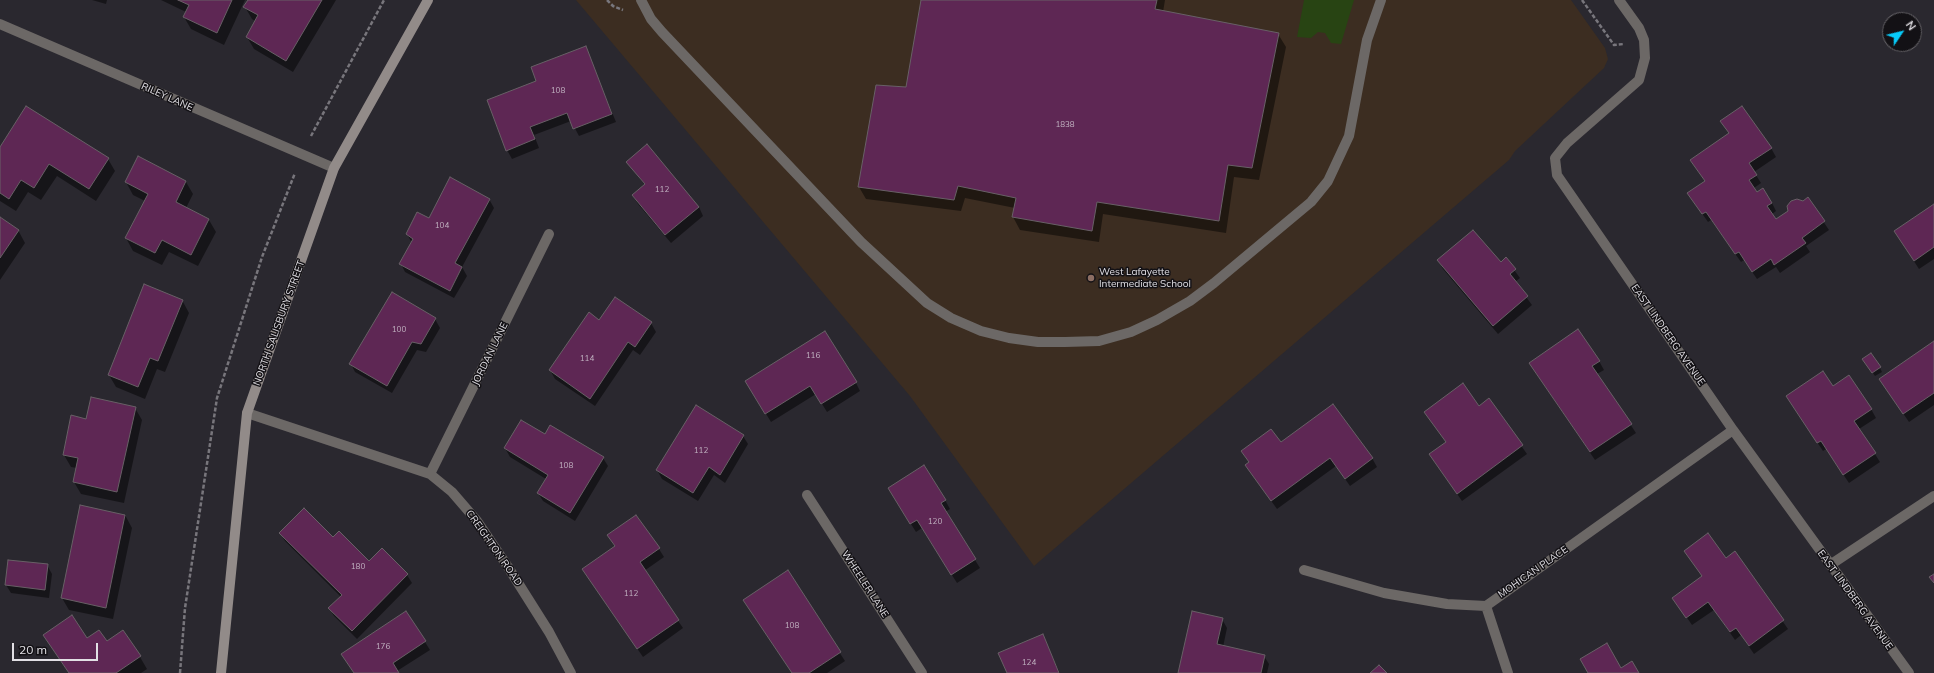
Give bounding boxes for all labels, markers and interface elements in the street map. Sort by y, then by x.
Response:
north arrow [1882,12,1922,52]
text: N [1903,18,1919,33]
street label: RILEY LANE [139,80,195,114]
house number: 108 [551,86,565,96]
house number: 1838 [1055,120,1075,130]
house number: 112 [655,185,669,195]
house number: 104 [435,221,449,231]
street label: NORTH SALISBURY STREET [251,259,307,387]
place label: West Lafayette Intermediate School [1099,266,1191,290]
marker: West Lafayette Intermediate School [1086,273,1096,283]
street label: EAST LINDBERG AVENUE [1629,282,1707,388]
street label: JORDAN LANE [470,321,510,387]
house number: 100 [392,325,406,335]
house number: 116 [806,351,820,361]
house number: 114 [580,354,594,364]
house number: 112 [694,446,708,456]
house number: 108 [559,461,573,471]
street label: CREIGHTON ROAD [463,508,525,588]
house number: 120 [928,517,942,527]
street label: MOHICAN PLACE [1496,543,1570,601]
street label: WHEELER LANE [839,548,891,620]
street label: EAST LINDBERG AVENUE [1815,548,1895,652]
house number: 180 [351,562,365,572]
house number: 112 [624,589,638,599]
house number: 108 [785,621,799,631]
scale bar [14,635,100,661]
text: 20 m [19,642,47,657]
house number: 176 [376,642,390,652]
house number: 124 [1022,658,1036,668]

